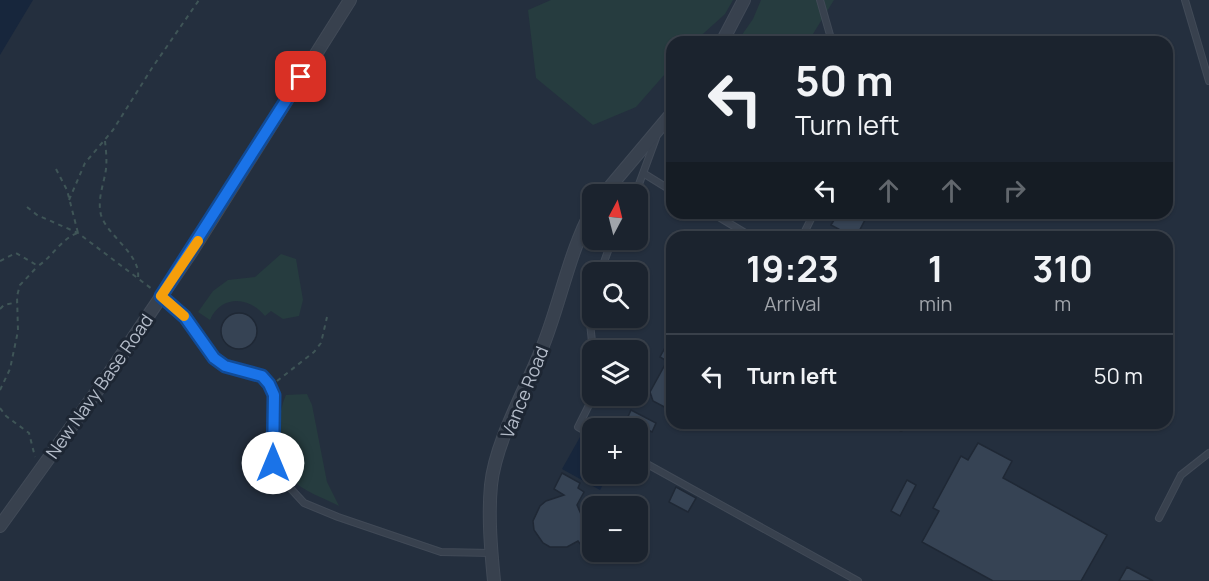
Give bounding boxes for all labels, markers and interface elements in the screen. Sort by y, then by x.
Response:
pin [275,51,326,102]
text: 50 m [795,51,893,109]
icon: arrive [284,60,317,93]
icon: left [696,60,774,138]
text: Turn left [795,106,899,143]
icon: left [809,174,842,207]
icon: ahead [872,174,905,207]
icon: ahead [935,174,968,207]
icon: right [998,174,1031,207]
north arrow [582,184,648,250]
map controls [582,184,648,562]
text: 19:23 [746,244,839,293]
text: 1 [928,244,944,293]
text: 310 [1033,244,1093,293]
button: search [582,262,648,328]
text: Arrival [764,290,821,317]
text: min [919,290,952,317]
text: m [1054,290,1071,317]
street label: New Navy Base Road [40,309,158,463]
button: layers [582,340,648,406]
street label: Vance Road [495,342,553,442]
icon: left [696,360,729,393]
text: Turn left [747,361,837,391]
text: 50 m [1094,361,1143,391]
button: + [582,418,648,484]
position arrow [241,431,305,495]
button: − [582,496,648,562]

